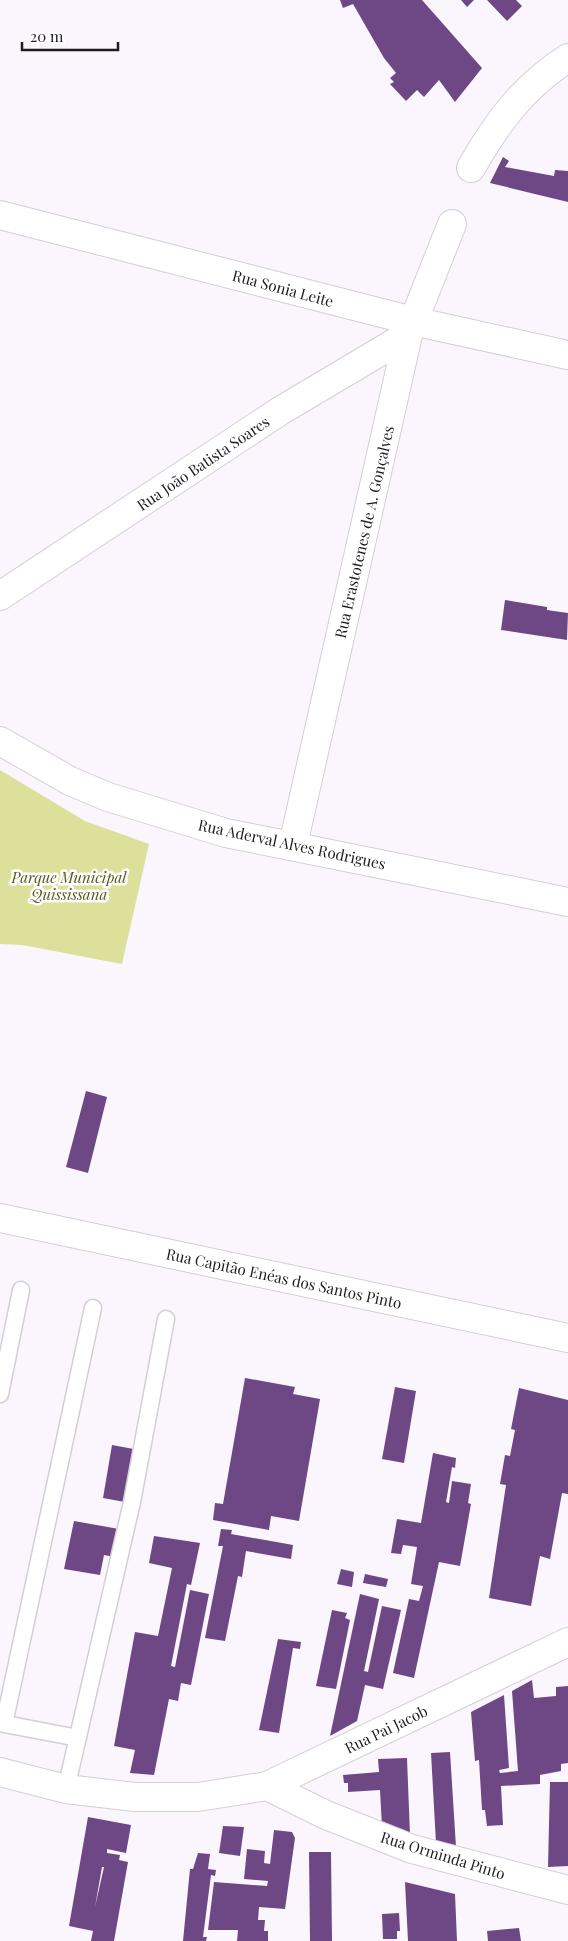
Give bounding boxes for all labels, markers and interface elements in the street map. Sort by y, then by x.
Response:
scale bar [22,20,119,52]
text: 20 m [30,26,64,46]
street label: Rua Sonia Leite [230,265,336,311]
street label: Rua João Batista Soares [133,411,273,515]
street label: Rua Erastotenes de A. Gonçalves [330,424,398,640]
street label: Rua Aderval Alves Rodrigues [196,814,388,874]
park label: Parque Municipal Quississana [11,867,127,904]
street label: Rua Capitão Enéas dos Santos Pinto [164,1243,404,1313]
street label: Rua Pai Jacob [341,1700,431,1758]
street label: Rua Orminda Pinto [378,1827,508,1883]

